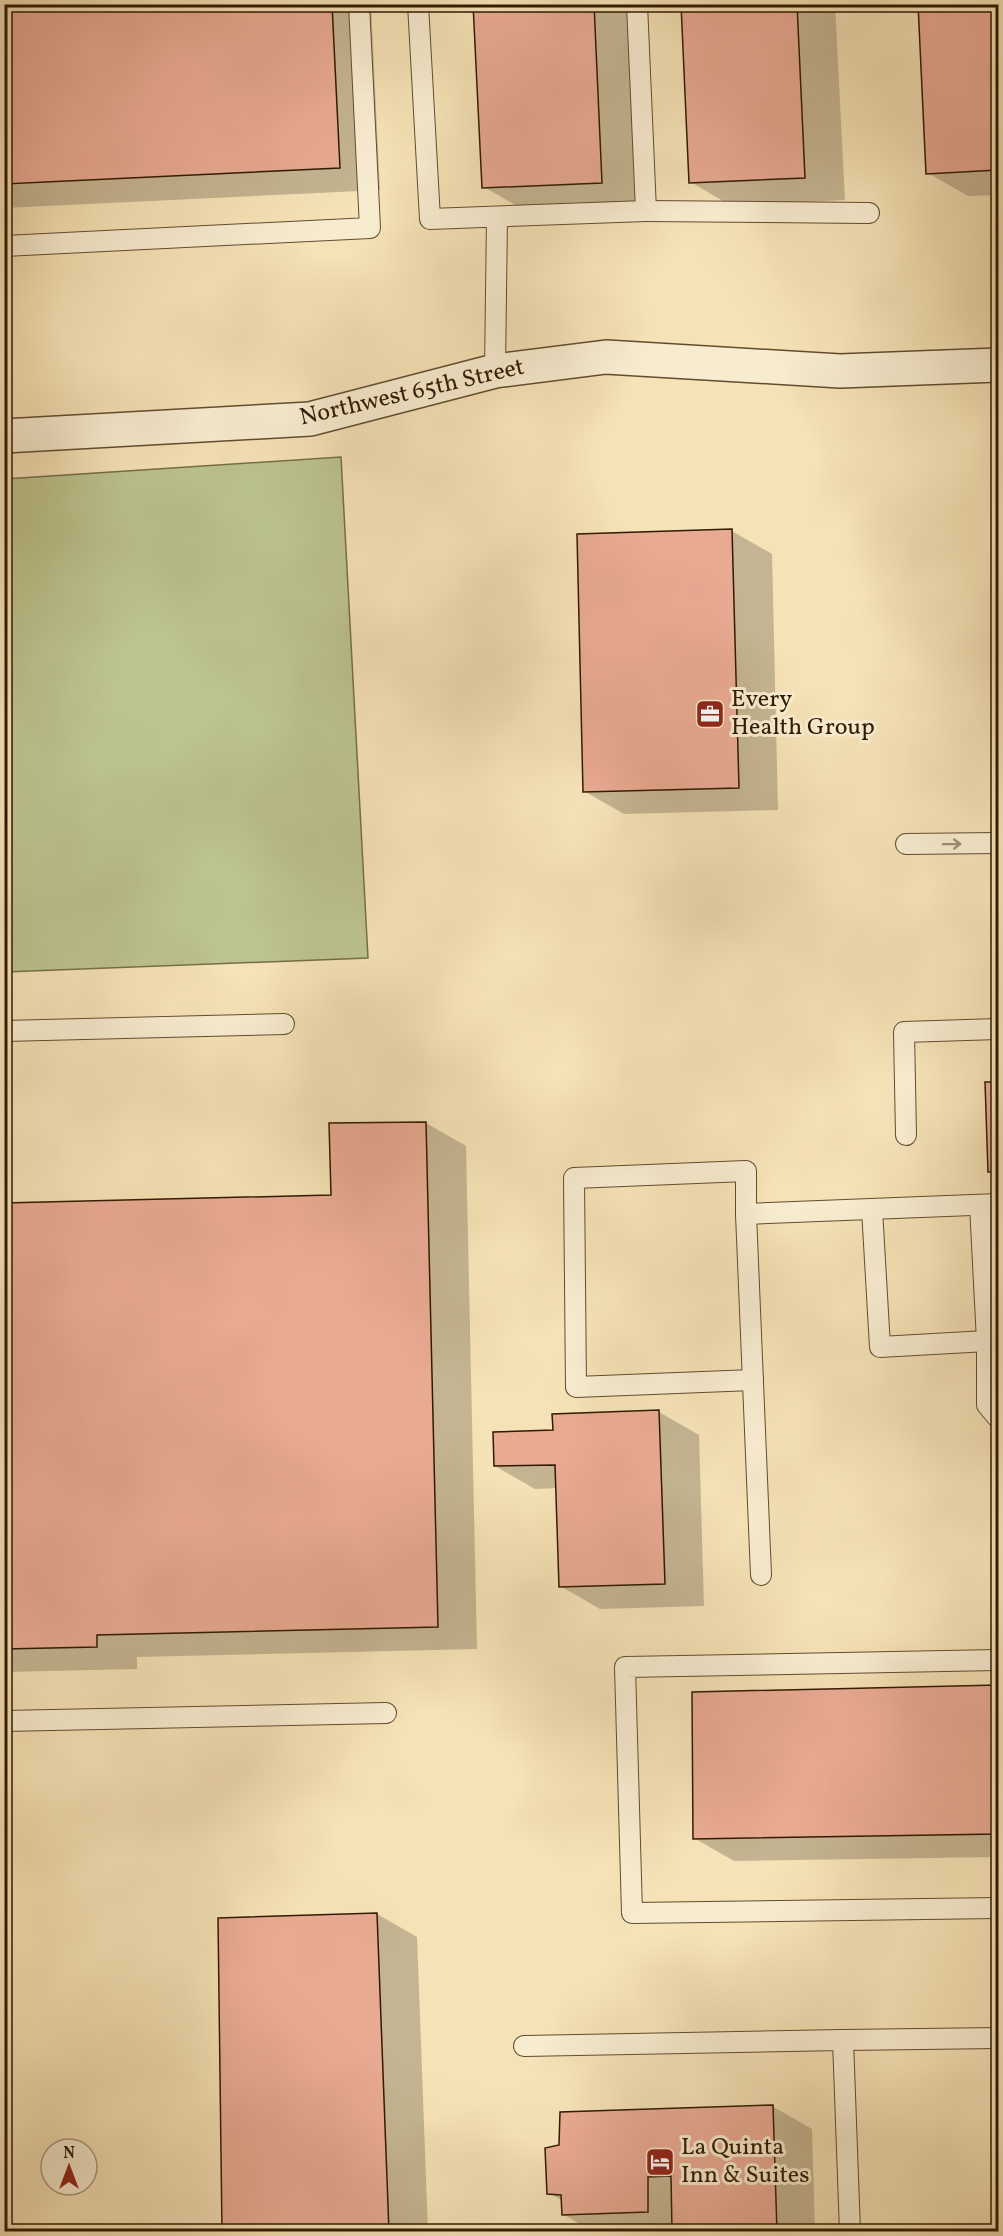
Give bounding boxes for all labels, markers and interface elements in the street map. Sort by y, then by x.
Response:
street label: Northwest 65th Street [296,351,528,435]
place label: Every Health Group [731,683,875,745]
office icon: Every Health Group [694,698,726,730]
one-way arrow [942,838,962,849]
place label: La Quinta Inn & Suites [681,2131,809,2193]
north arrow [39,2137,99,2197]
text: N [63,2143,75,2165]
hotel icon: La Quinta Inn & Suites [644,2146,676,2178]

